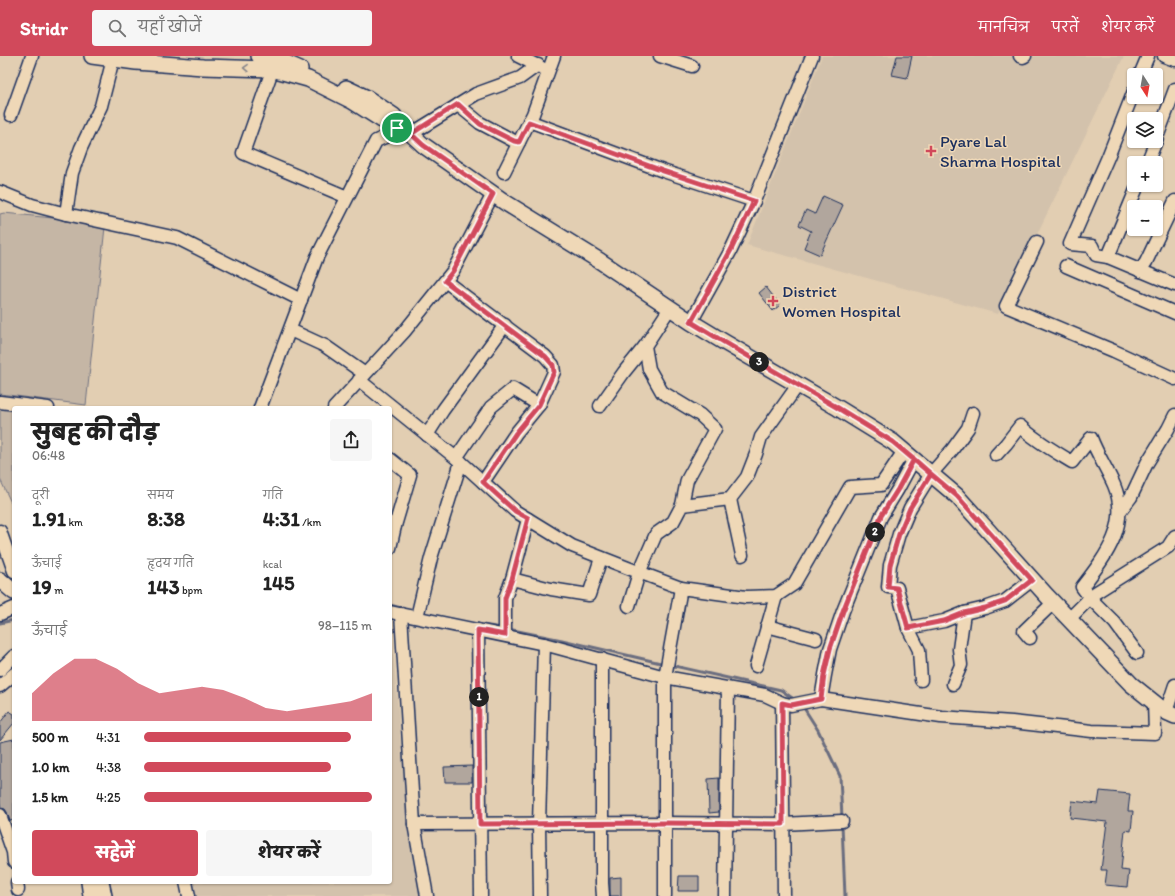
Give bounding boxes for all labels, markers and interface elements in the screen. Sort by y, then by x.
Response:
search box [92,10,372,46]
text: Stridr [20,17,68,40]
icon: search [106,17,128,39]
text: यहाँ खोजें [138,18,202,36]
text: मानचित्र [978,19,1029,36]
text: परतें [1051,19,1079,36]
text: शेयर करें [1101,19,1155,36]
one-way arrow [243,64,249,73]
north arrow [1127,68,1163,104]
map controls [1127,68,1163,236]
pin [380,111,414,145]
button: layers [1127,112,1163,148]
icon: arrive [386,117,408,139]
place label: Pyare Lal Sharma Hospital [940,131,1061,171]
marker: Pyare Lal Sharma Hospital [925,145,937,157]
button: + [1127,156,1163,192]
button: − [1127,200,1163,236]
place label: District Women Hospital [782,281,901,321]
marker: District Women Hospital [767,295,779,307]
pin: 3 [749,352,769,372]
text: 3 [756,355,762,368]
text: सुबह की दौड़ [32,419,158,446]
button: share [330,419,372,461]
text: 06:48 [32,448,65,463]
text: दूरी [32,489,49,502]
text: समय [147,489,174,502]
text: गति [263,489,283,502]
text: 1.91 [32,507,66,531]
text: 8:38 [147,507,185,531]
text: 4:31 [263,507,300,531]
text: km [66,516,83,529]
text: /km [300,516,321,529]
pin: 2 [865,522,885,542]
text: 2 [872,525,878,538]
text: ऊँचाई [32,557,62,570]
text: हृदय गति [147,557,194,570]
text: kcal [263,558,282,571]
text: 145 [263,571,294,595]
text: 19 [32,575,52,599]
text: 143 [147,575,180,599]
text: m [52,584,63,597]
text: bpm [180,584,202,597]
text: 98–115 m [318,618,372,633]
text: ऊँचाई [32,623,67,638]
pin: 1 [469,687,489,707]
text: 1 [476,690,482,703]
text: 500 m [32,730,69,745]
text: 4:31 [96,730,120,745]
text: 1.0 km [32,760,69,775]
text: 4:38 [96,760,121,775]
text: 1.5 km [32,790,68,805]
text: 4:25 [96,790,121,805]
button: सहेजें [32,830,198,876]
button: शेयर करें [206,830,372,876]

